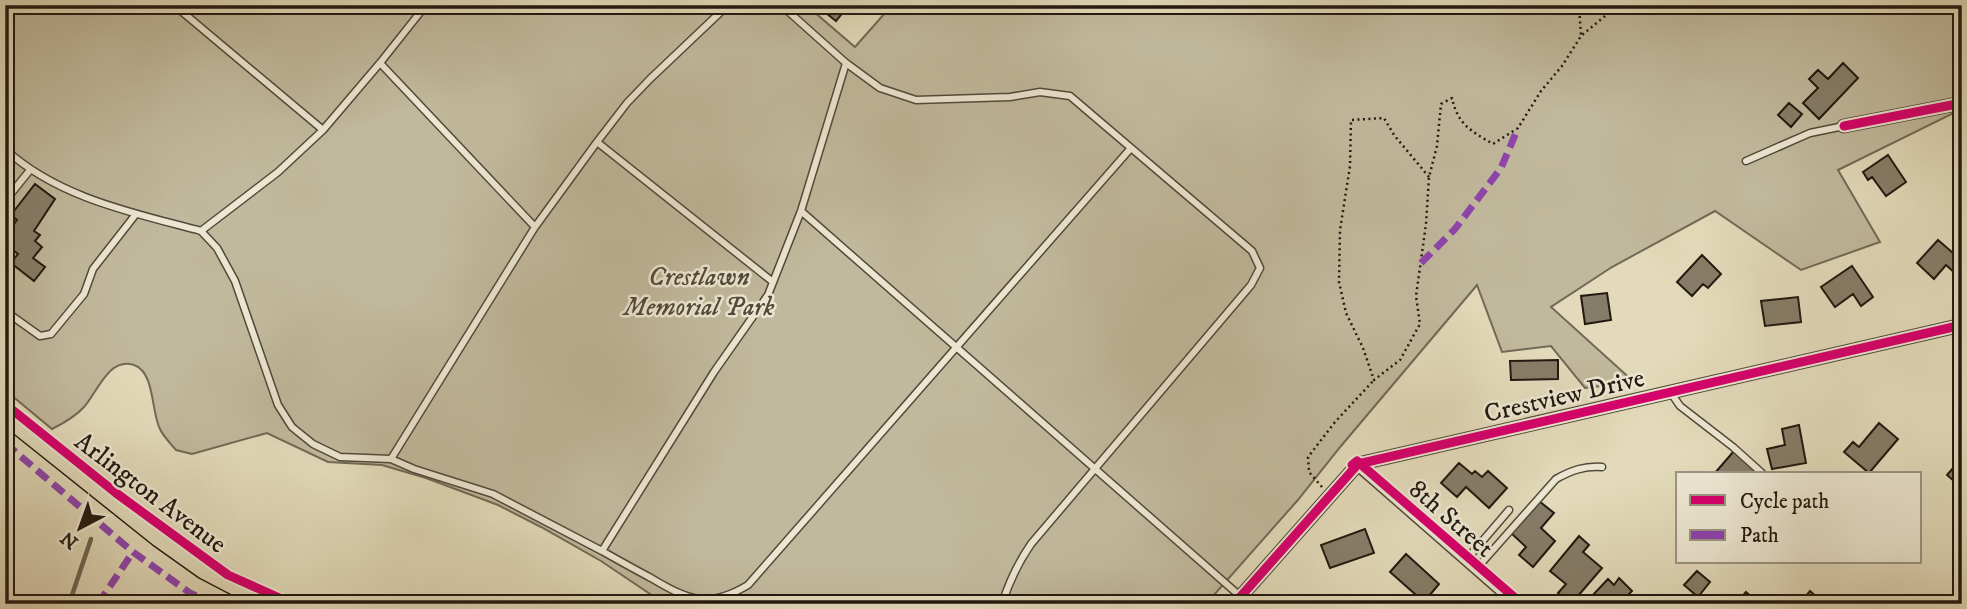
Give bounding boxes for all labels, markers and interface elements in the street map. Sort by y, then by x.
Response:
park label: Crestlawn Memorial Park [622,261,775,324]
street label: Crestview Drive [1481,362,1648,431]
street label: Arlington Avenue [68,425,233,561]
legend [1676,472,1922,564]
street label: 8th Street [1402,473,1500,565]
text: Cycle path [1740,489,1829,515]
north arrow [46,494,116,564]
text: Path [1740,523,1779,549]
text: N [56,526,83,553]

